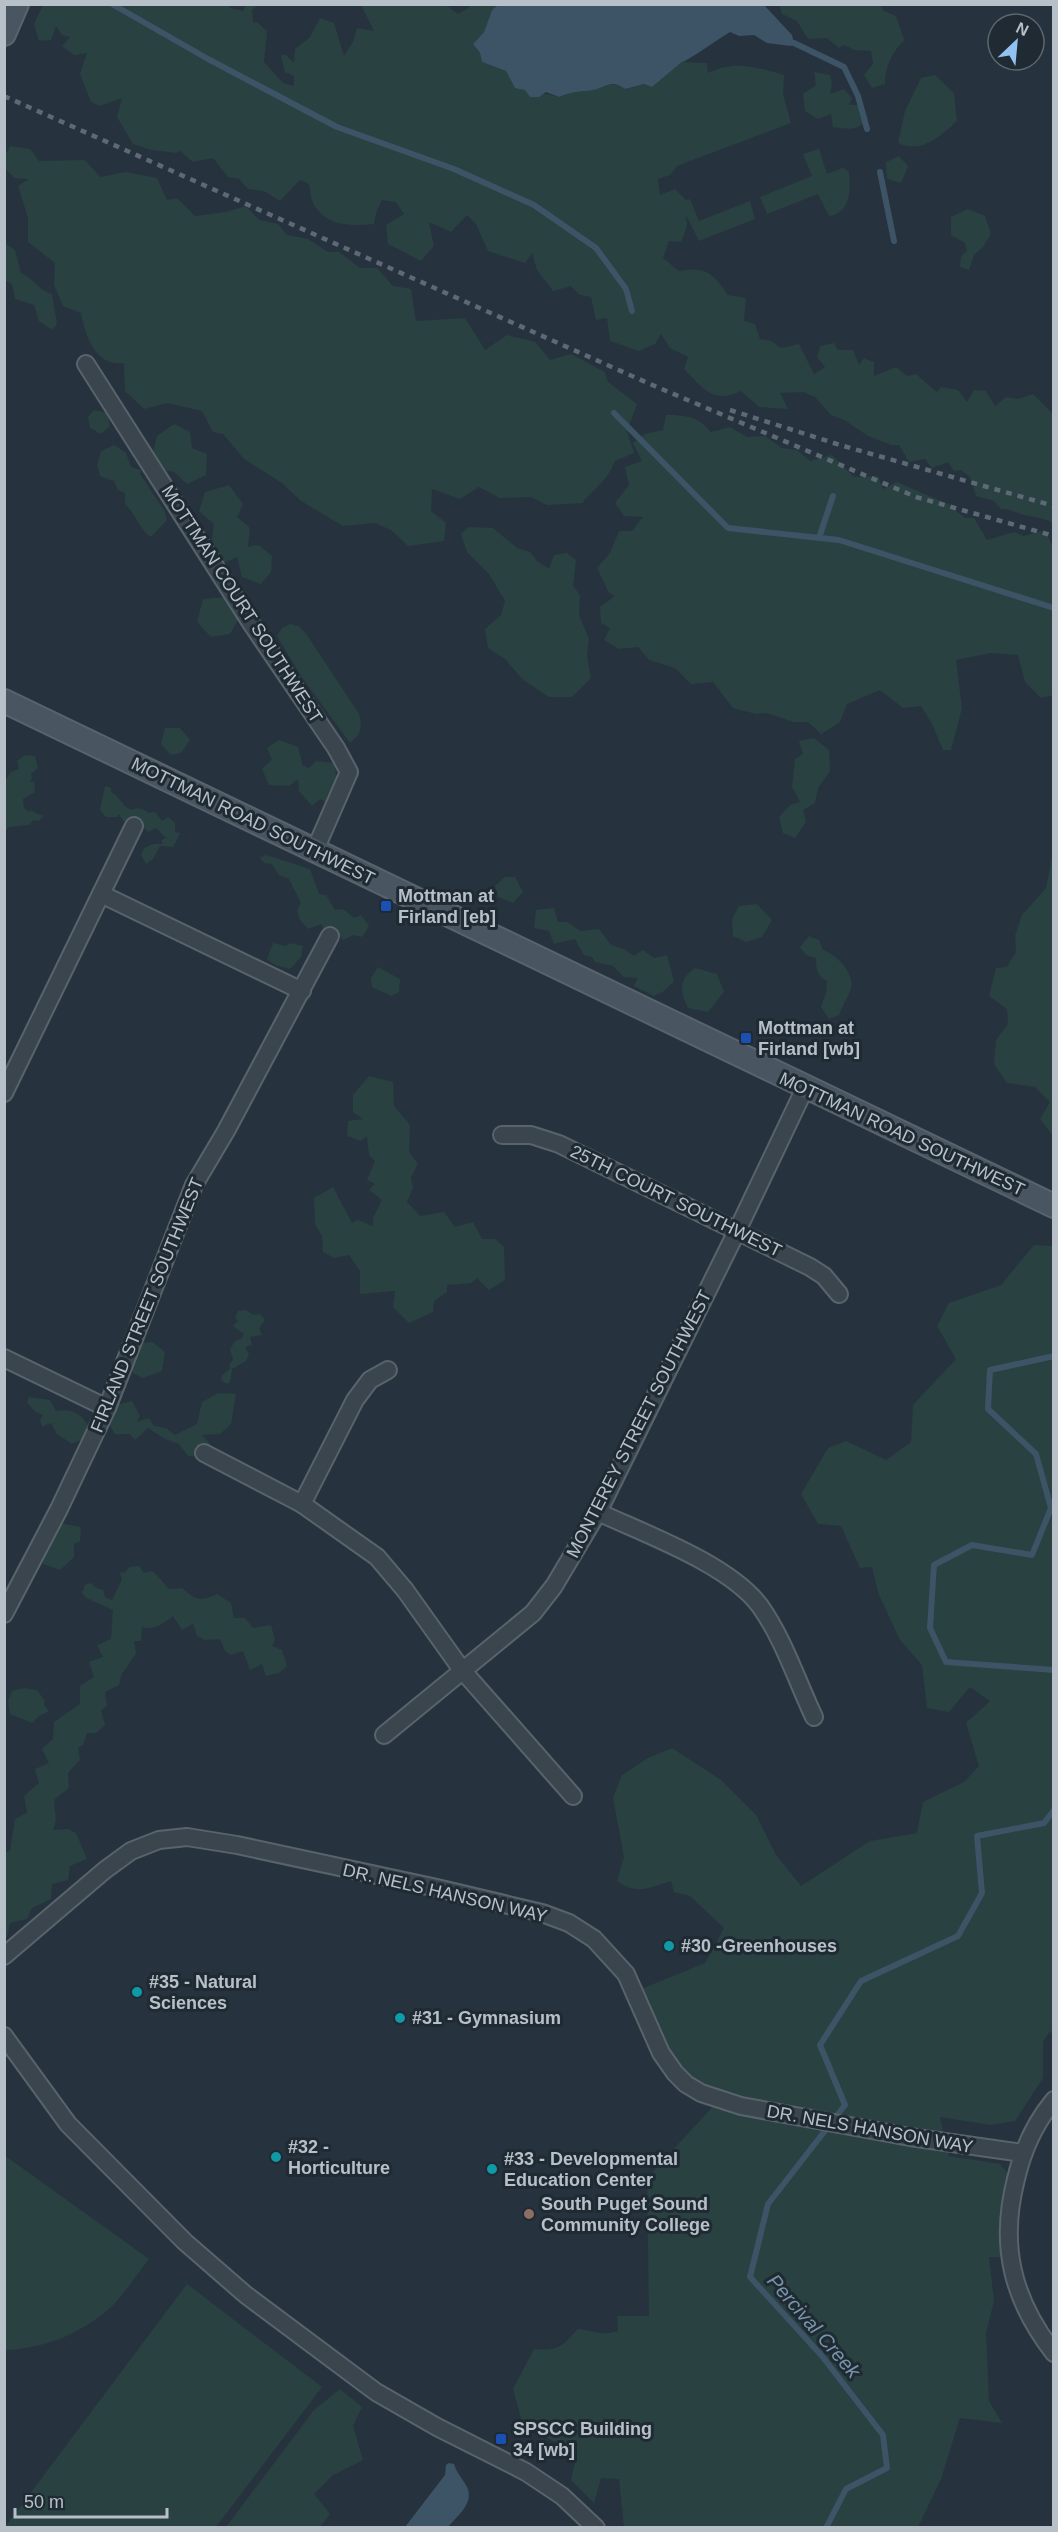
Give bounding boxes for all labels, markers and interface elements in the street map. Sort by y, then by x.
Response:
north arrow [986,12,1046,72]
text: N [1013,19,1031,39]
street label: MOTTMAN COURT SOUTHWEST [158,481,326,727]
street label: MOTTMAN ROAD SOUTHWEST [128,753,378,889]
place label: Mottman at Firland [eb] [398,886,496,927]
marker: Mottman at Firland [eb] [379,899,393,913]
place label: Mottman at Firland [wb] [758,1018,860,1059]
marker: Mottman at Firland [wb] [739,1031,753,1045]
street label: MOTTMAN ROAD SOUTHWEST [776,1068,1028,1200]
street label: 25TH COURT SOUTHWEST [567,1141,785,1261]
street label: FIRLAND STREET SOUTHWEST [87,1175,207,1435]
street label: MONTEREY STREET SOUTHWEST [563,1287,715,1561]
street label: DR. NELS HANSON WAY [341,1860,549,1926]
place label: #30 -Greenhouses [681,1936,837,1956]
marker: #30 -Greenhouses [662,1939,676,1953]
place label: #35 - Natural Sciences [149,1972,257,2013]
marker: #35 - Natural Sciences [130,1985,144,1999]
place label: #31 - Gymnasium [412,2008,561,2028]
marker: #31 - Gymnasium [393,2011,407,2025]
street label: DR. NELS HANSON WAY [765,2101,975,2157]
place label: #32 - Horticulture [288,2137,390,2178]
place label: #33 - Developmental Education Center [504,2149,678,2190]
marker: #32 - Horticulture [269,2150,283,2164]
marker: #33 - Developmental Education Center [485,2162,499,2176]
place label: South Puget Sound Community College [541,2194,710,2235]
marker: South Puget Sound Community College [522,2207,536,2221]
water label: Percival Creek [763,2270,866,2383]
place label: SPSCC Building 34 [wb] [513,2419,652,2460]
marker: SPSCC Building 34 [wb] [494,2432,508,2446]
scale bar [15,2481,166,2519]
text: 50 m [24,2492,64,2512]

